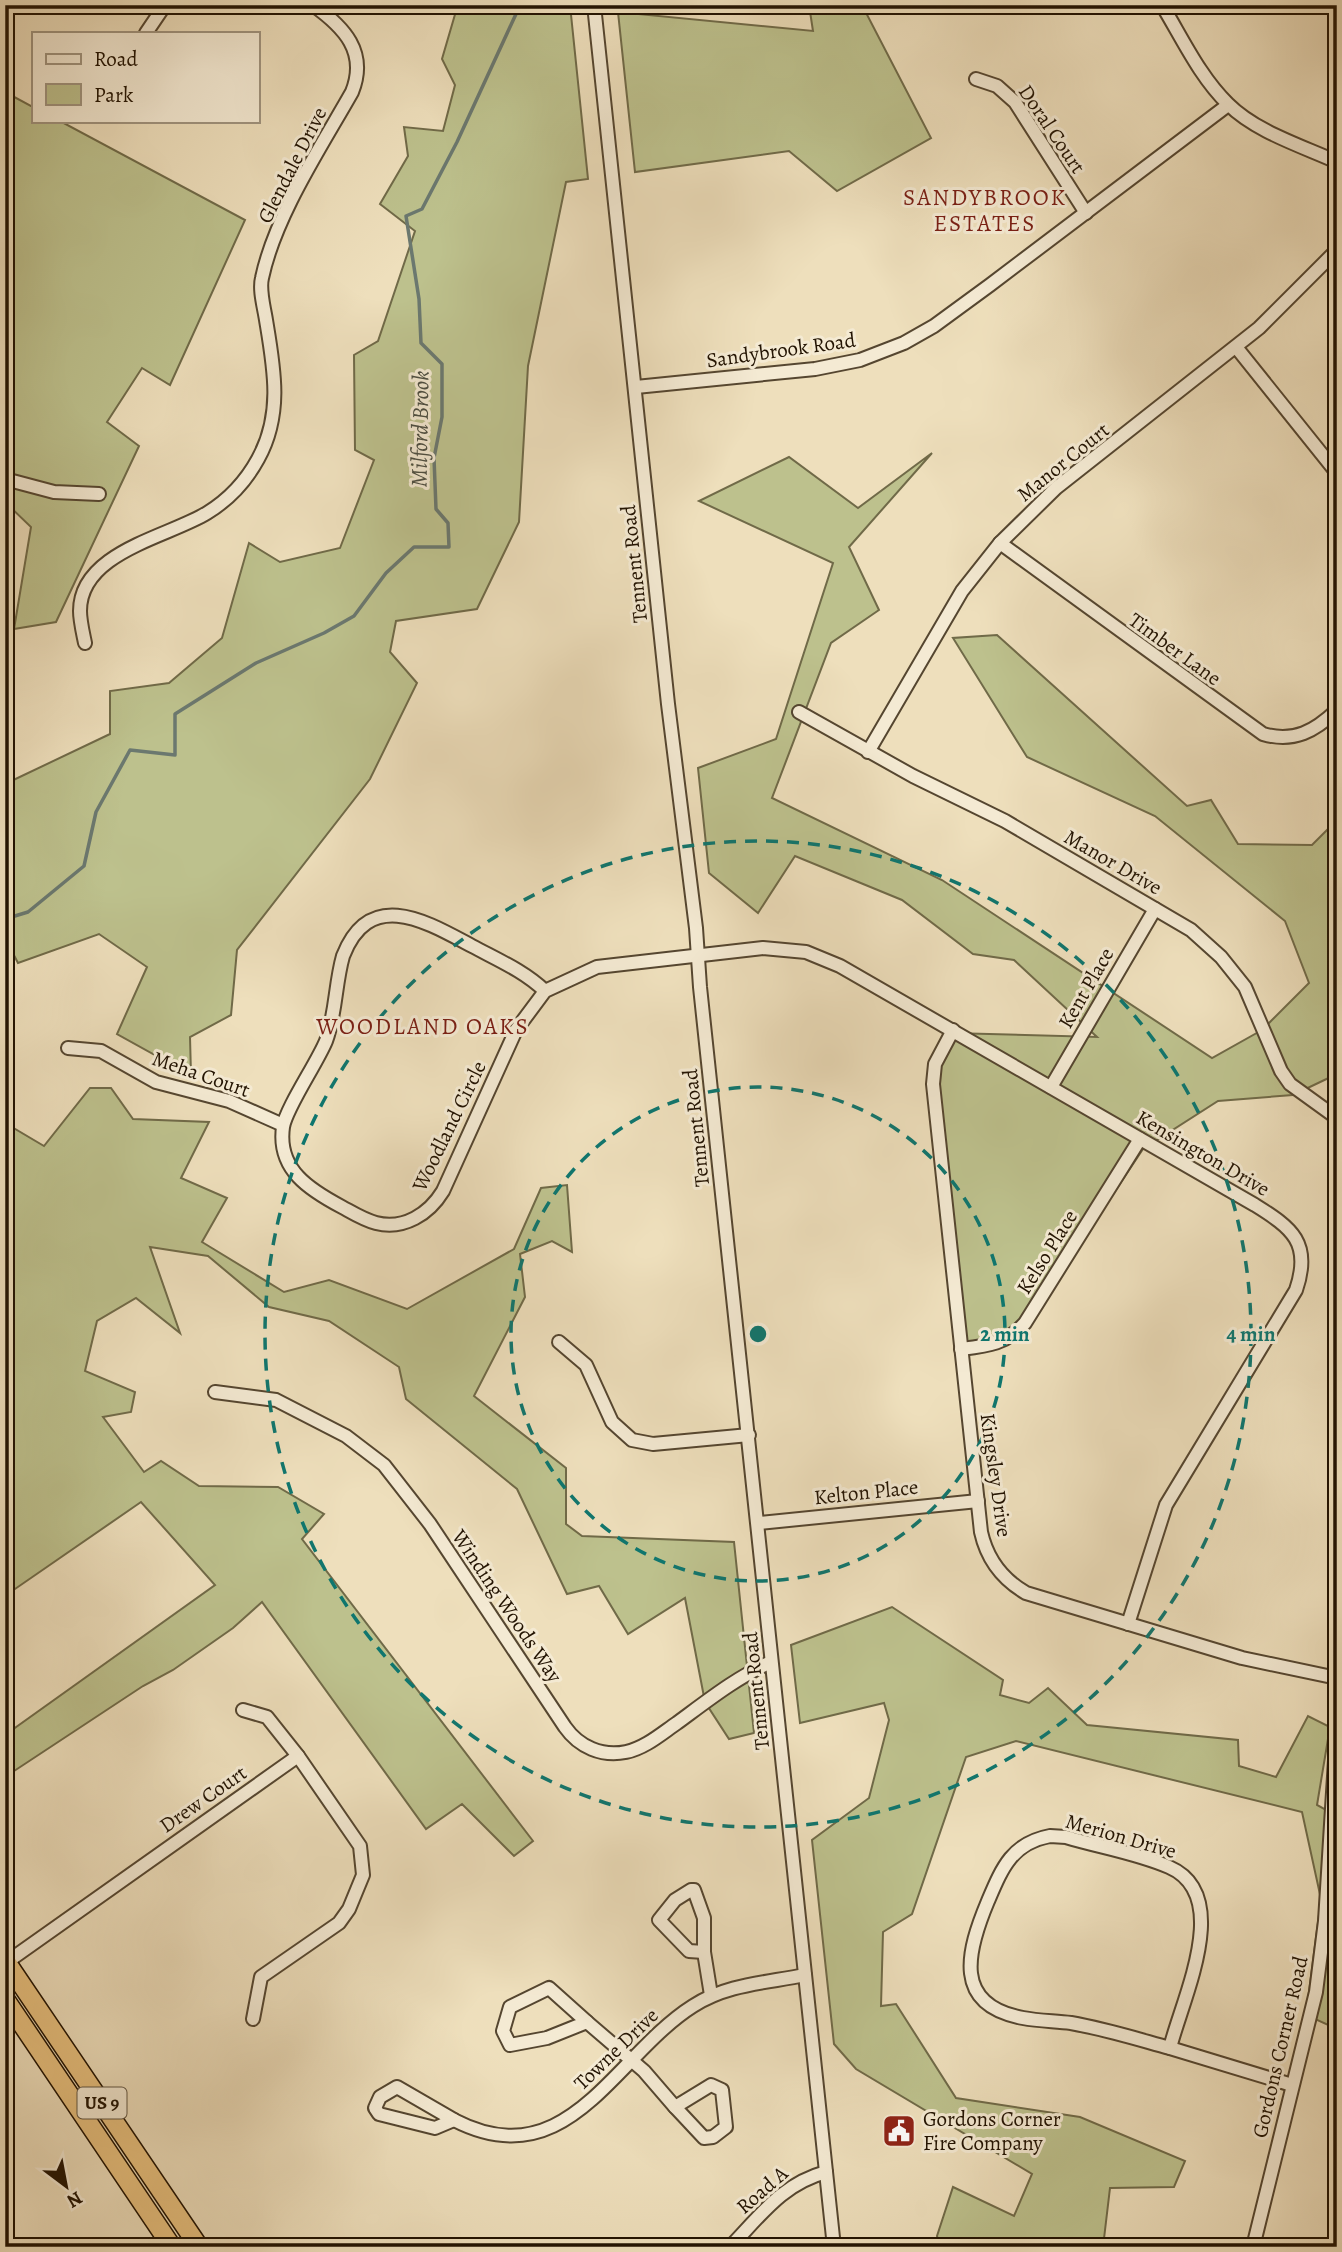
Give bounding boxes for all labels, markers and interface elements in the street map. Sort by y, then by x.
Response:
legend [32,32,259,122]
text: Road [94,45,138,73]
street label: Doral Court [1012,79,1092,179]
text: Park [94,81,134,109]
street label: Glendale Drive [251,102,333,228]
district label: SANDYBROOK ESTATES [903,182,1067,239]
street label: Sandybrook Road [705,326,858,374]
water label: Milford Brook [403,370,437,488]
street label: Manor Court [1011,416,1115,508]
street label: Tennent Road [614,503,654,624]
street label: Timber Lane [1123,606,1227,692]
street label: Manor Drive [1059,823,1167,901]
street label: Kent Place [1052,942,1120,1034]
district label: WOODLAND OAKS [315,1011,530,1042]
street label: Meha Court [148,1044,254,1104]
street label: Woodland Circle [405,1056,493,1197]
street label: Tennent Road [676,1067,716,1188]
street label: Kensington Drive [1131,1103,1275,1203]
street label: Kelso Place [1010,1204,1084,1300]
text: 2 min [980,1320,1030,1348]
text: 4 min [1226,1320,1276,1348]
centre of rings [746,1322,770,1346]
street label: Kingsley Drive [973,1411,1019,1539]
street label: Kelton Place [813,1473,919,1511]
street label: Winding Woods Way [445,1523,569,1689]
street label: Tennent Road [736,1630,776,1751]
street label: Drew Court [154,1759,252,1839]
street label: Merion Drive [1062,1807,1180,1865]
street label: Gordons Corner Road [1245,1953,1315,2141]
street label: Towne Drive [568,2002,664,2096]
road number: US 9 [78,2088,126,2118]
place label: Gordons Corner Fire Company [923,2105,1061,2157]
public building icon: Gordons Corner Fire Company [880,2112,918,2150]
north arrow [32,2150,102,2220]
street label: Road A [730,2159,794,2220]
text: N [62,2185,87,2214]

